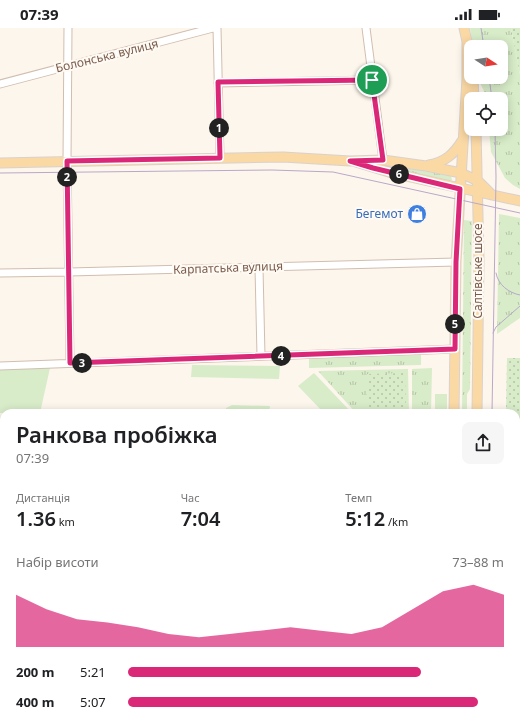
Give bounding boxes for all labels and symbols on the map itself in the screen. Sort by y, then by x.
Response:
street label: Болонська вулиця [54,35,160,77]
north arrow [464,40,508,84]
pin [355,63,389,97]
pin: 1 [209,118,229,138]
pin: 6 [389,164,409,184]
pin: 2 [57,167,77,187]
shop icon: Бегемот [406,203,428,225]
place label: Бегемот [355,205,403,222]
street label: Салтівське шосе [469,223,486,319]
street label: Карпатська вулиця [173,257,283,278]
pin: 5 [445,314,465,334]
pin: 4 [271,346,291,366]
pin: 3 [72,353,92,373]

